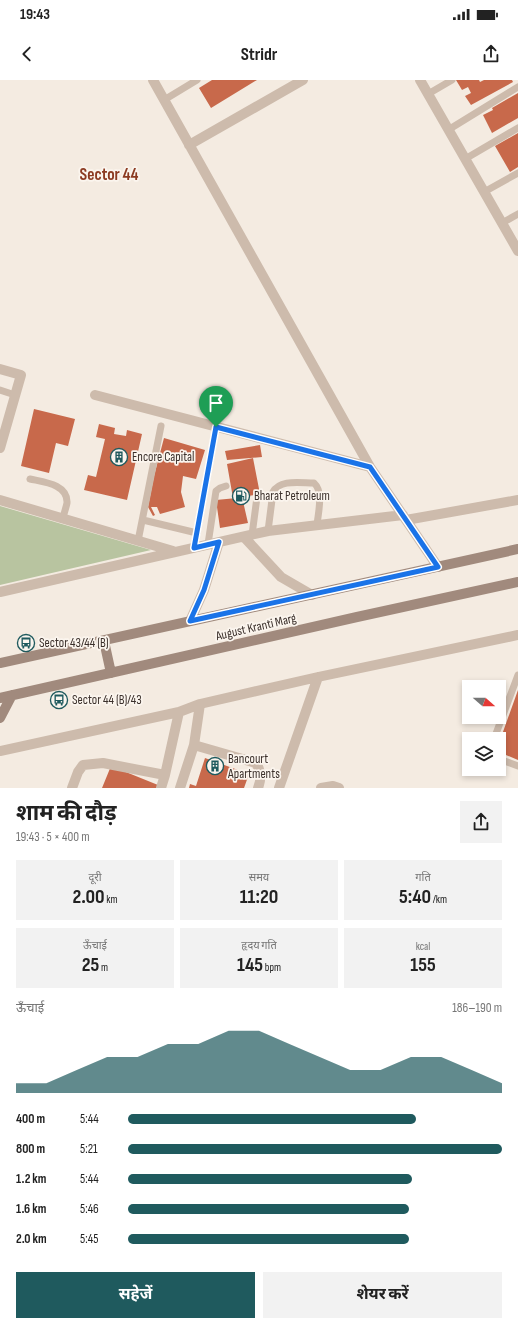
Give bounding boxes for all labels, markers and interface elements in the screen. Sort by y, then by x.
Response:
text: 19:43 [20,5,50,24]
icon: back [16,43,38,65]
icon: share [480,43,502,65]
text: Stridr [241,44,277,65]
district label: Sector 44 [80,165,138,185]
pin [199,386,233,427]
icon: arrive [205,392,227,414]
building icon: Encore Capital [109,447,129,467]
place label: Encore Capital [132,449,195,465]
fuel station icon: Bharat Petroleum [231,486,251,506]
place label: Bharat Petroleum [254,488,330,504]
street label: August Kranti Marg [213,610,298,644]
bus stop icon: Sector 43/44 (B) [16,633,36,653]
place label: Sector 43/44 (B) [39,635,109,651]
north arrow [462,680,506,724]
map controls [462,680,506,776]
bus stop icon: Sector 44 (B)/43 [49,690,69,710]
place label: Sector 44 (B)/43 [72,692,142,708]
button: layers [462,732,506,776]
place label: Bancourt Apartments [227,751,280,782]
building icon: Bancourt Apartments [205,756,225,776]
text: शाम की दौड़ [16,800,116,827]
button: share [460,801,502,843]
text: 19:43 · 5 × 400 m [16,829,90,845]
text: दूरी [88,871,102,884]
text: समय [249,871,269,884]
text: गति [415,871,431,884]
text: 2.00 [73,885,104,909]
text: 11:20 [240,885,278,909]
text: 5:40 [399,885,431,909]
text: km [104,893,117,906]
text: /km [431,893,447,906]
text: ऊँचाई [83,939,107,952]
text: हृदय गति [241,939,277,952]
text: kcal [416,940,430,953]
text: 25 [82,953,99,977]
text: 145 [237,953,263,977]
text: 155 [410,953,436,977]
text: m [99,961,108,974]
text: bpm [263,961,281,974]
text: ऊँचाई [16,1000,44,1016]
text: 186–190 m [452,1000,502,1016]
text: 400 m [16,1111,45,1127]
text: 5:44 [80,1111,99,1127]
text: 800 m [16,1141,45,1157]
text: 5:21 [80,1141,98,1157]
text: 1.2 km [16,1171,46,1187]
text: 5:44 [80,1171,99,1187]
text: 1.6 km [16,1201,46,1217]
text: 5:46 [80,1201,99,1217]
text: 2.0 km [16,1231,47,1247]
text: 5:45 [80,1231,98,1247]
button: सहेजें [16,1272,255,1318]
button: शेयर करें [263,1272,502,1318]

